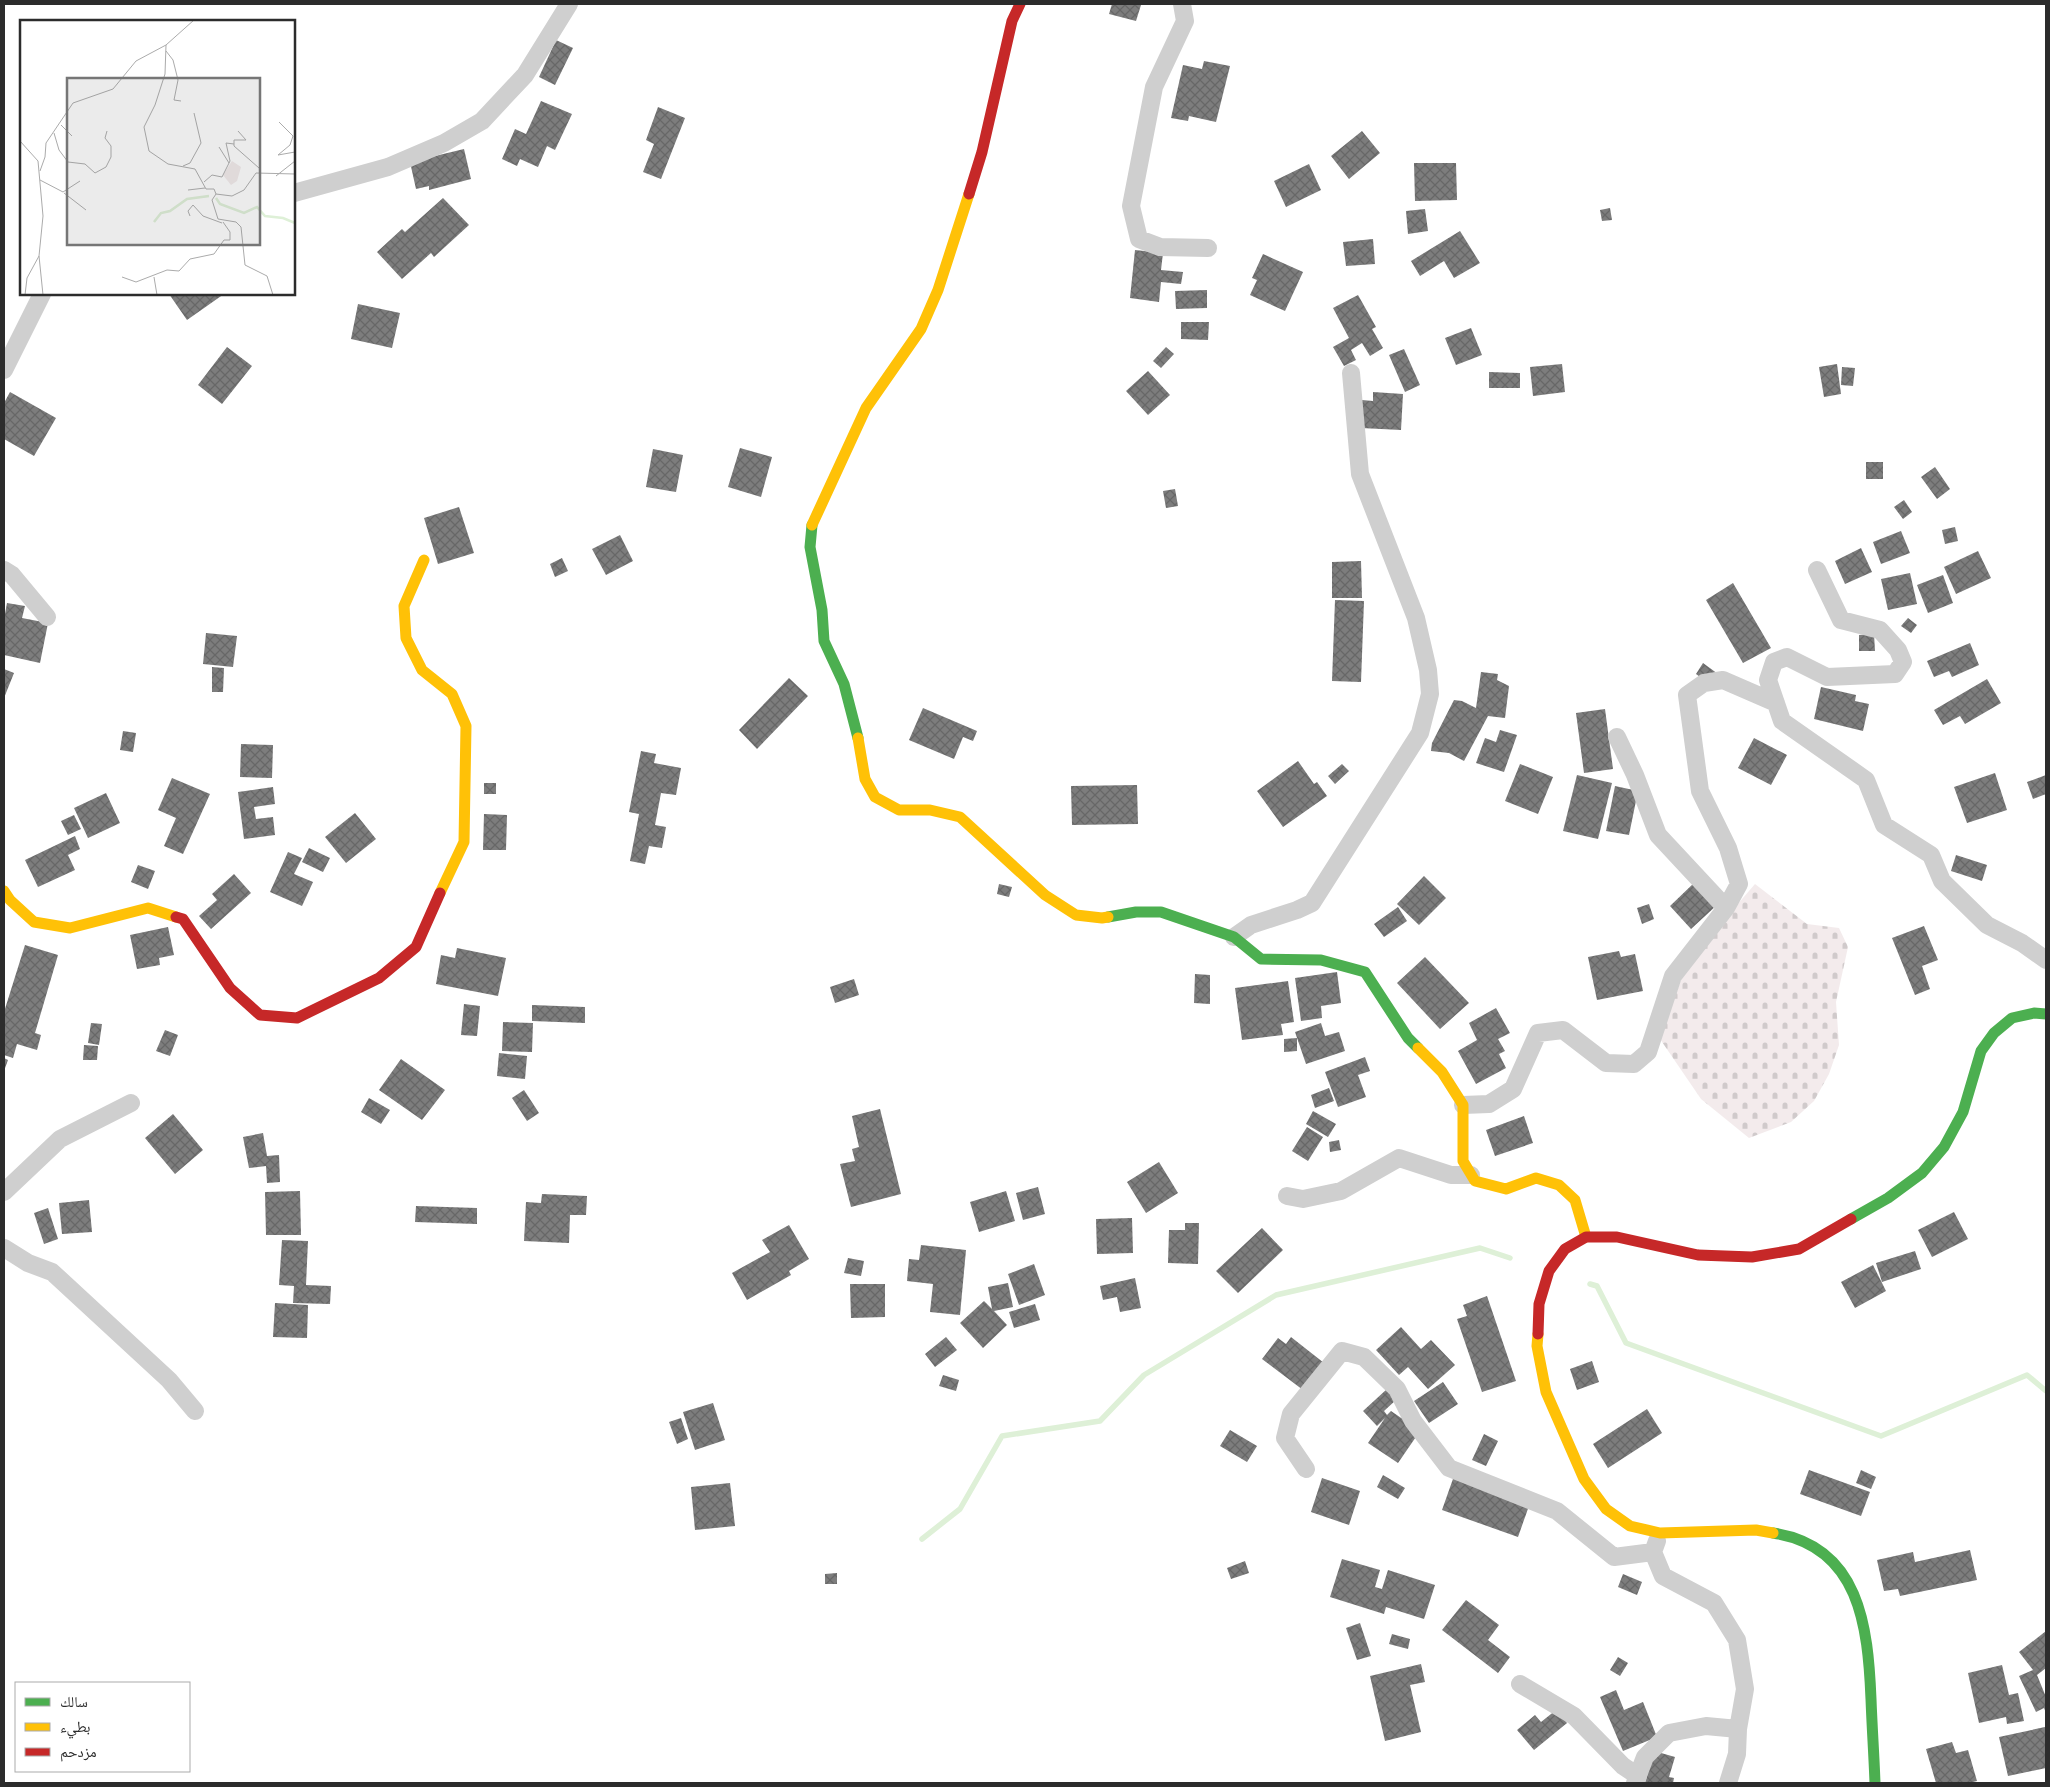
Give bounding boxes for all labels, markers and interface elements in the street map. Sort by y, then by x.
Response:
inset map [20,20,295,295]
legend [15,1682,190,1772]
text: سالك [60,1692,88,1711]
text: بطيء [60,1717,90,1739]
text: مزدحم [60,1742,97,1762]

